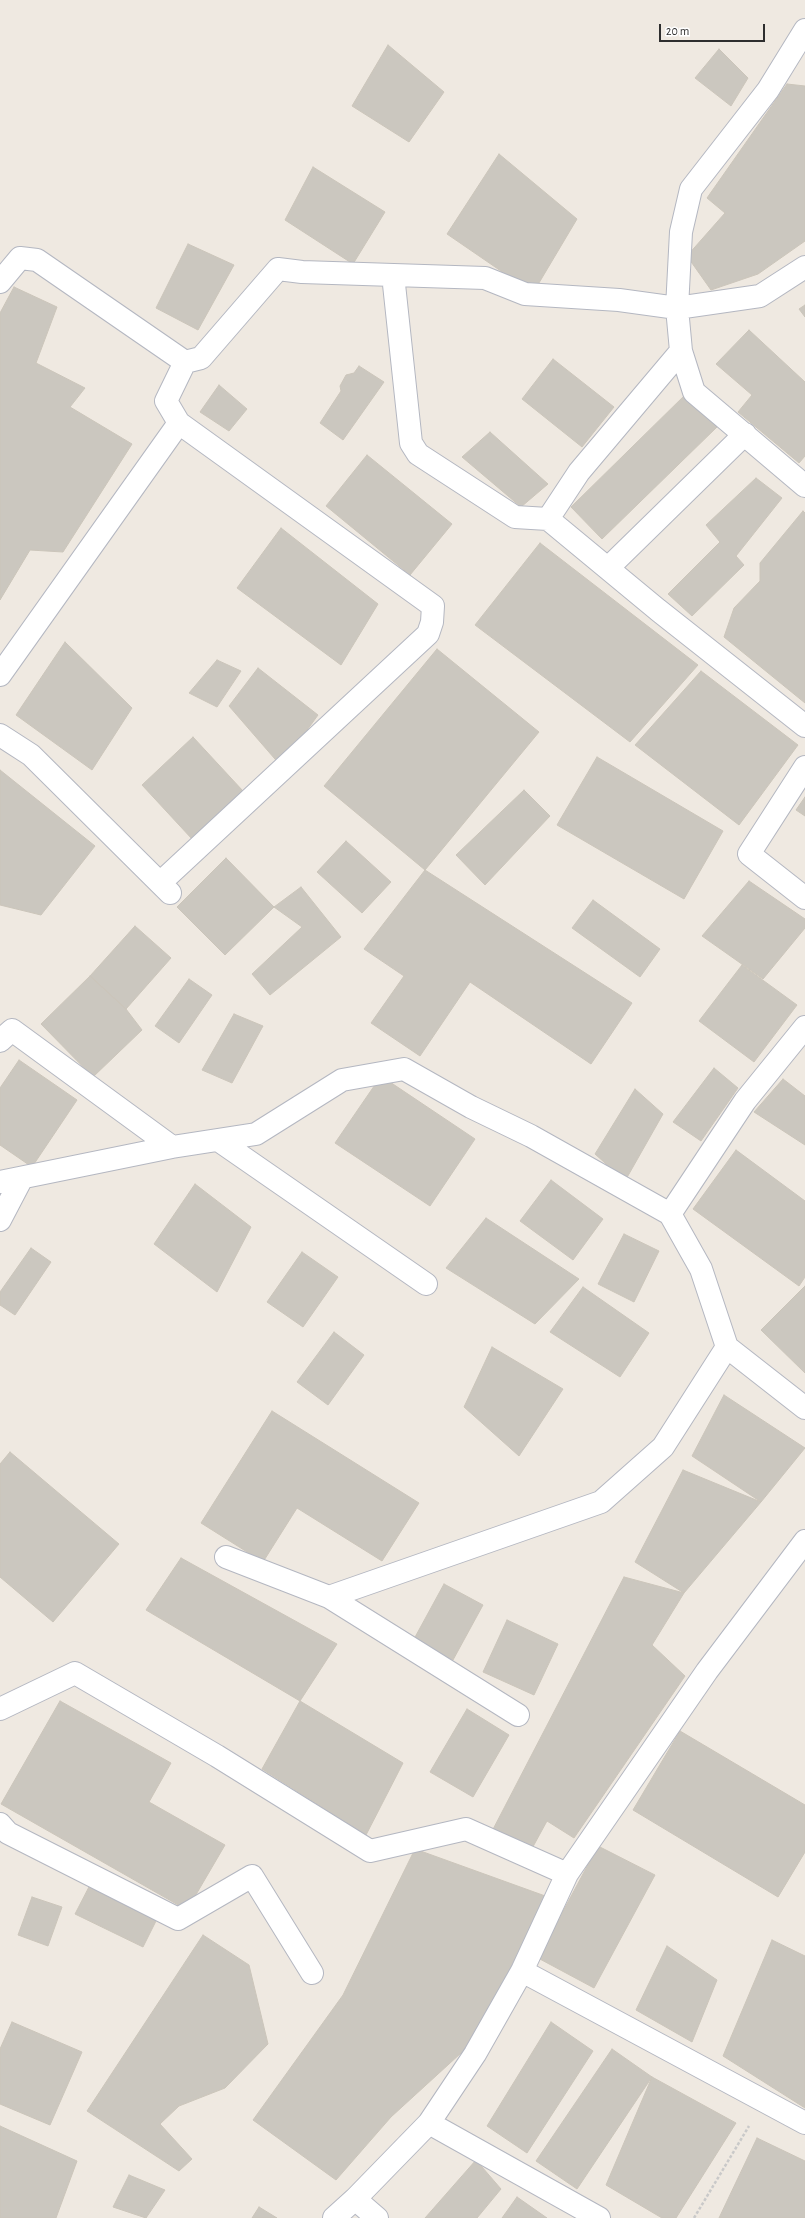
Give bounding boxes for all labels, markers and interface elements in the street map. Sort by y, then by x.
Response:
scale bar [661,16,767,42]
text: 20 m [666,25,689,37]

